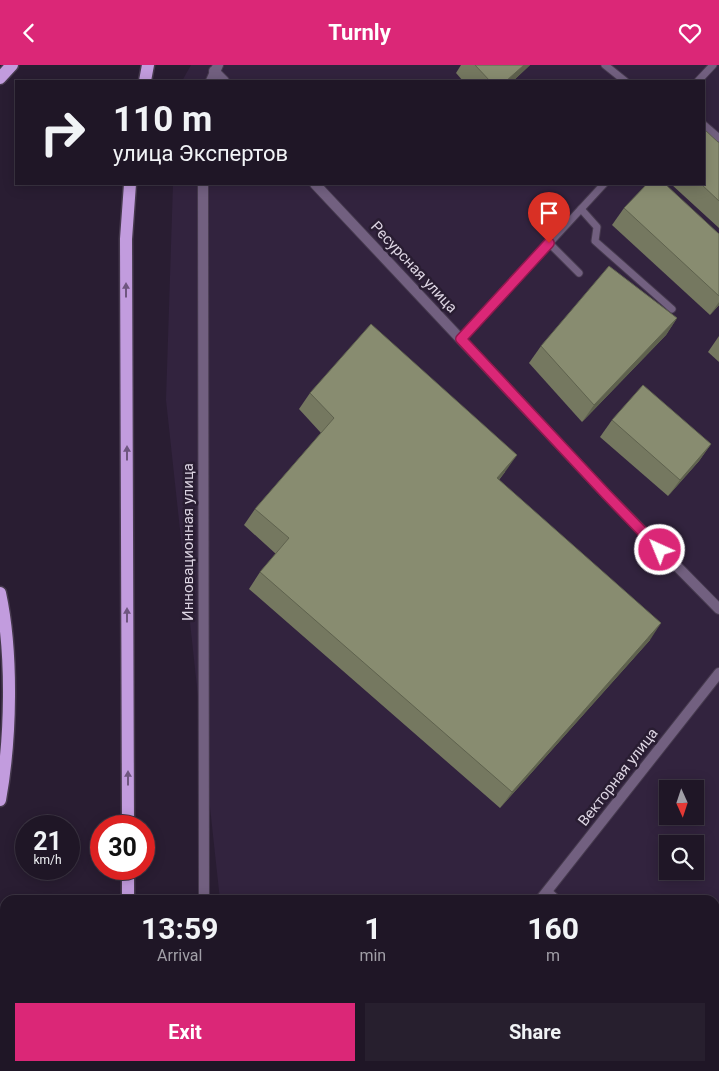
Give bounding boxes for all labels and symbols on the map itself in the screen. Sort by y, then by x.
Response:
pin [528,192,570,243]
street label: Ресурсная улица [367,218,461,316]
one-way arrow [122,282,130,298]
one-way arrow [123,444,131,460]
street label: Инновационная улица [179,463,197,621]
position arrow [633,523,685,575]
one-way arrow [123,607,131,623]
street label: Векторная улица [574,724,662,830]
one-way arrow [124,769,132,785]
north arrow [659,780,704,825]
speed limit sign: 30 [90,815,155,880]

